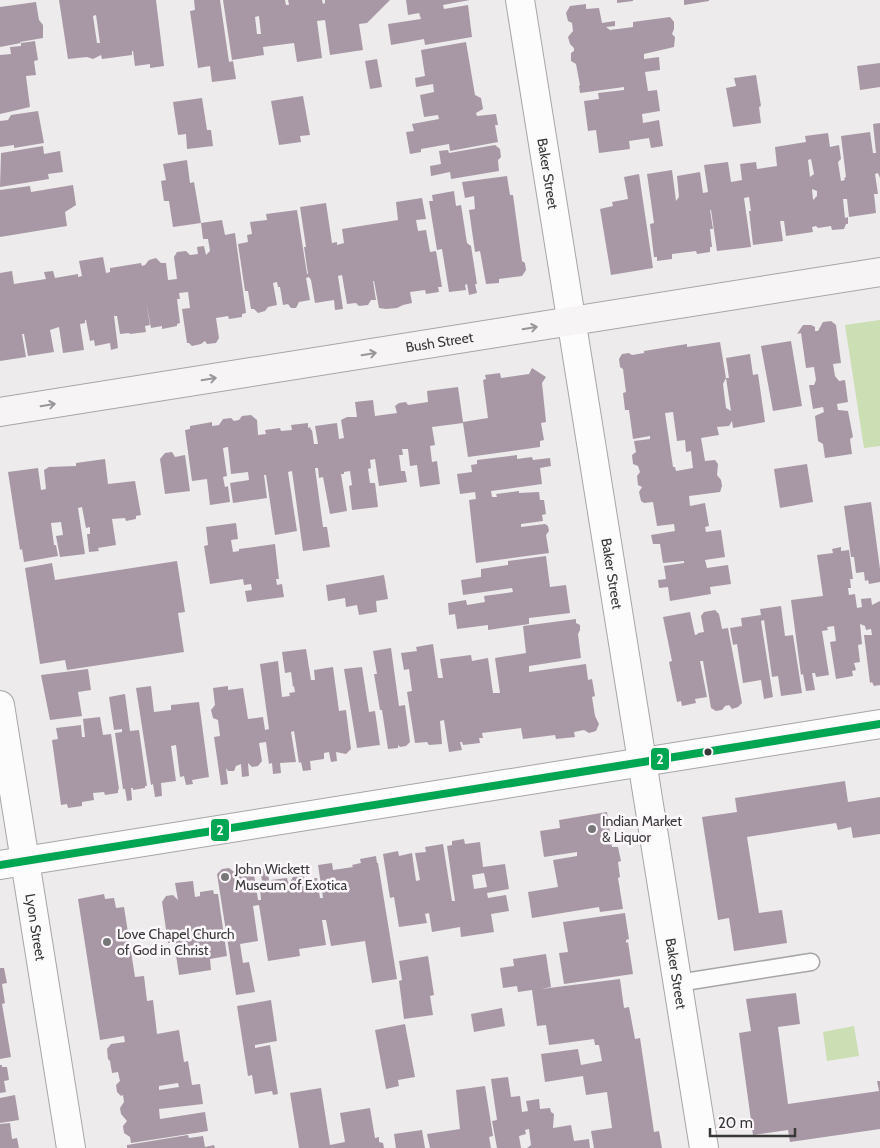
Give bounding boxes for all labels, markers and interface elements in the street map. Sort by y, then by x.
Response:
street label: Baker Street [533,137,562,211]
one-way arrow [521,323,537,333]
street label: Bush Street [404,328,475,356]
one-way arrow [361,348,377,358]
one-way arrow [200,374,216,384]
one-way arrow [40,399,56,409]
street label: Baker Street [597,537,627,611]
line badge: 2 [650,747,670,771]
unlabelled marker [703,747,713,757]
text: 2 [656,750,664,768]
place label: Indian Market & Liquor [602,812,682,846]
line badge: 2 [210,818,230,842]
text: 2 [216,821,224,839]
marker: Indian Market & Liquor [586,823,598,835]
place label: John Wickett Museum of Exotica [234,860,347,894]
marker: John Wickett Museum of Exotica [219,871,231,883]
street label: Lyon Street [21,892,50,962]
place label: Love Chapel Church of God in Christ [117,925,235,959]
marker: Love Chapel Church of God in Christ [101,936,113,948]
street label: Baker Street [661,937,691,1011]
scale bar [710,1106,795,1138]
text: 20 m [718,1114,753,1132]

